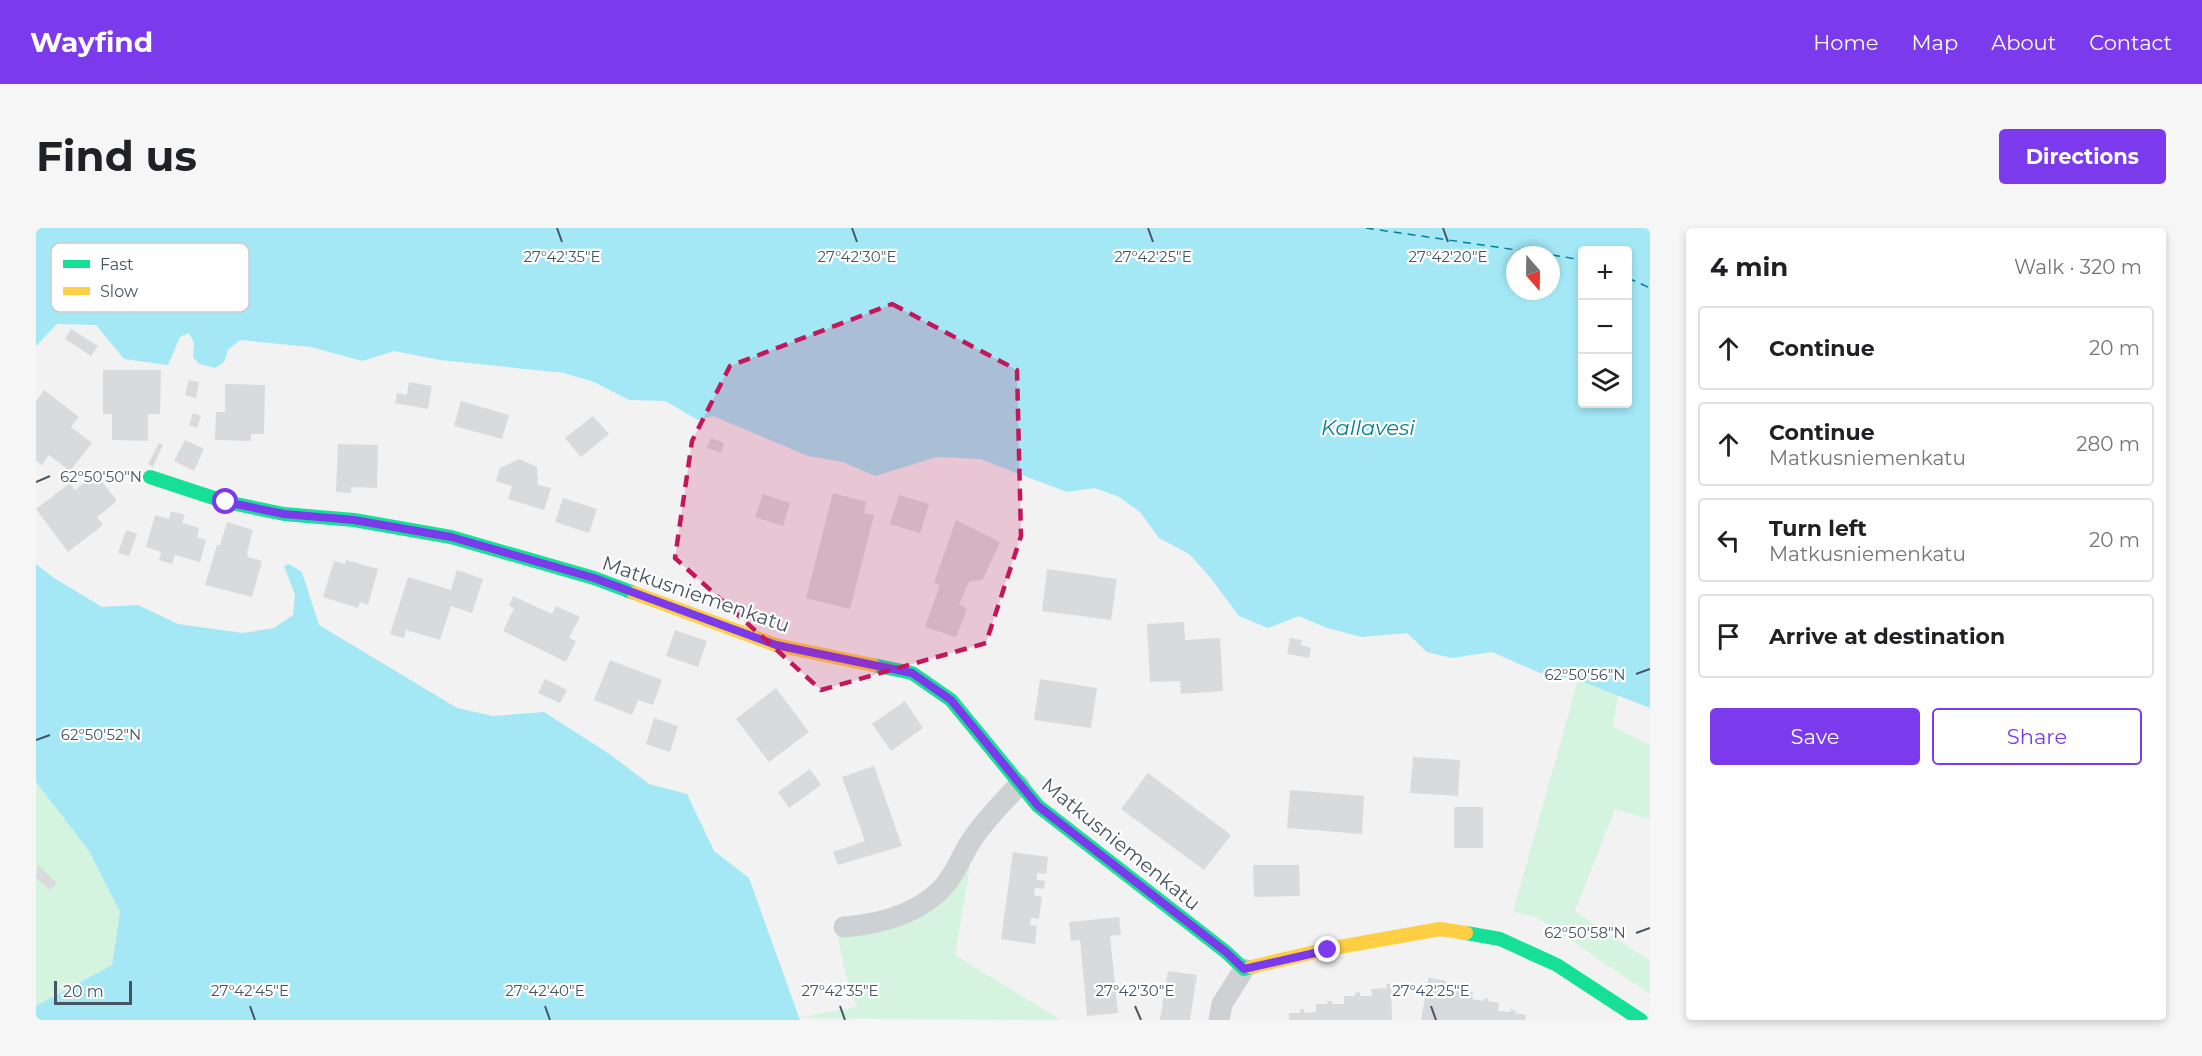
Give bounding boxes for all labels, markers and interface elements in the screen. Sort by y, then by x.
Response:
text: Wayfind [30,25,153,59]
text: Home [1813,30,1878,55]
text: Map [1911,30,1958,55]
text: About [1991,30,2056,55]
text: Contact [2089,30,2172,55]
button: Directions [1999,129,2166,184]
text: Find us [36,130,197,182]
legend [51,243,249,312]
north arrow [1506,246,1560,300]
map controls [1578,246,1632,408]
button: + [1578,246,1632,300]
text: 27°42'35"E [523,247,601,266]
text: 27°42'30"E [818,247,896,266]
text: 27°42'25"E [1114,247,1192,266]
text: 27°42'20"E [1408,247,1488,266]
text: 4 min [1710,251,1788,283]
text: Fast [100,255,134,274]
text: Walk · 320 m [2014,255,2142,279]
text: Slow [100,282,138,301]
button: − [1578,300,1632,354]
icon: ahead [1712,332,1745,365]
text: Continue [1769,335,1875,362]
text: 20 m [2089,336,2140,360]
button: layers [1578,354,1632,408]
water label: Kallavesi [1321,415,1415,440]
text: Continue [1769,419,1875,446]
icon: ahead [1712,428,1745,461]
text: 280 m [2076,432,2140,456]
text: Matkusniemenkatu [1769,446,1966,470]
text: 62°50'50"N [60,467,142,486]
route start [212,488,238,514]
text: Turn left [1769,515,1867,542]
icon: left [1712,524,1745,557]
text: 20 m [2089,528,2140,552]
text: Matkusniemenkatu [1769,542,1966,566]
street label: Matkusniemenkatu [599,551,793,637]
icon: arrive [1712,620,1745,653]
text: Arrive at destination [1769,623,2005,650]
text: 62°50'56"N [1544,665,1626,684]
button: Save [1710,708,1920,765]
button: Share [1932,708,2142,765]
text: 62°50'52"N [61,725,141,744]
street label: Matkusniemenkatu [1037,773,1205,915]
text: 62°50'58"N [1544,923,1626,942]
route end [1314,936,1340,962]
scale bar [54,978,132,1006]
text: 27°42'45"E [211,981,289,1000]
text: 27°42'40"E [505,981,585,1000]
text: 27°42'35"E [801,981,879,1000]
text: 27°42'30"E [1096,981,1174,1000]
text: 27°42'25"E [1392,981,1470,1000]
text: 20 m [63,982,104,1001]

